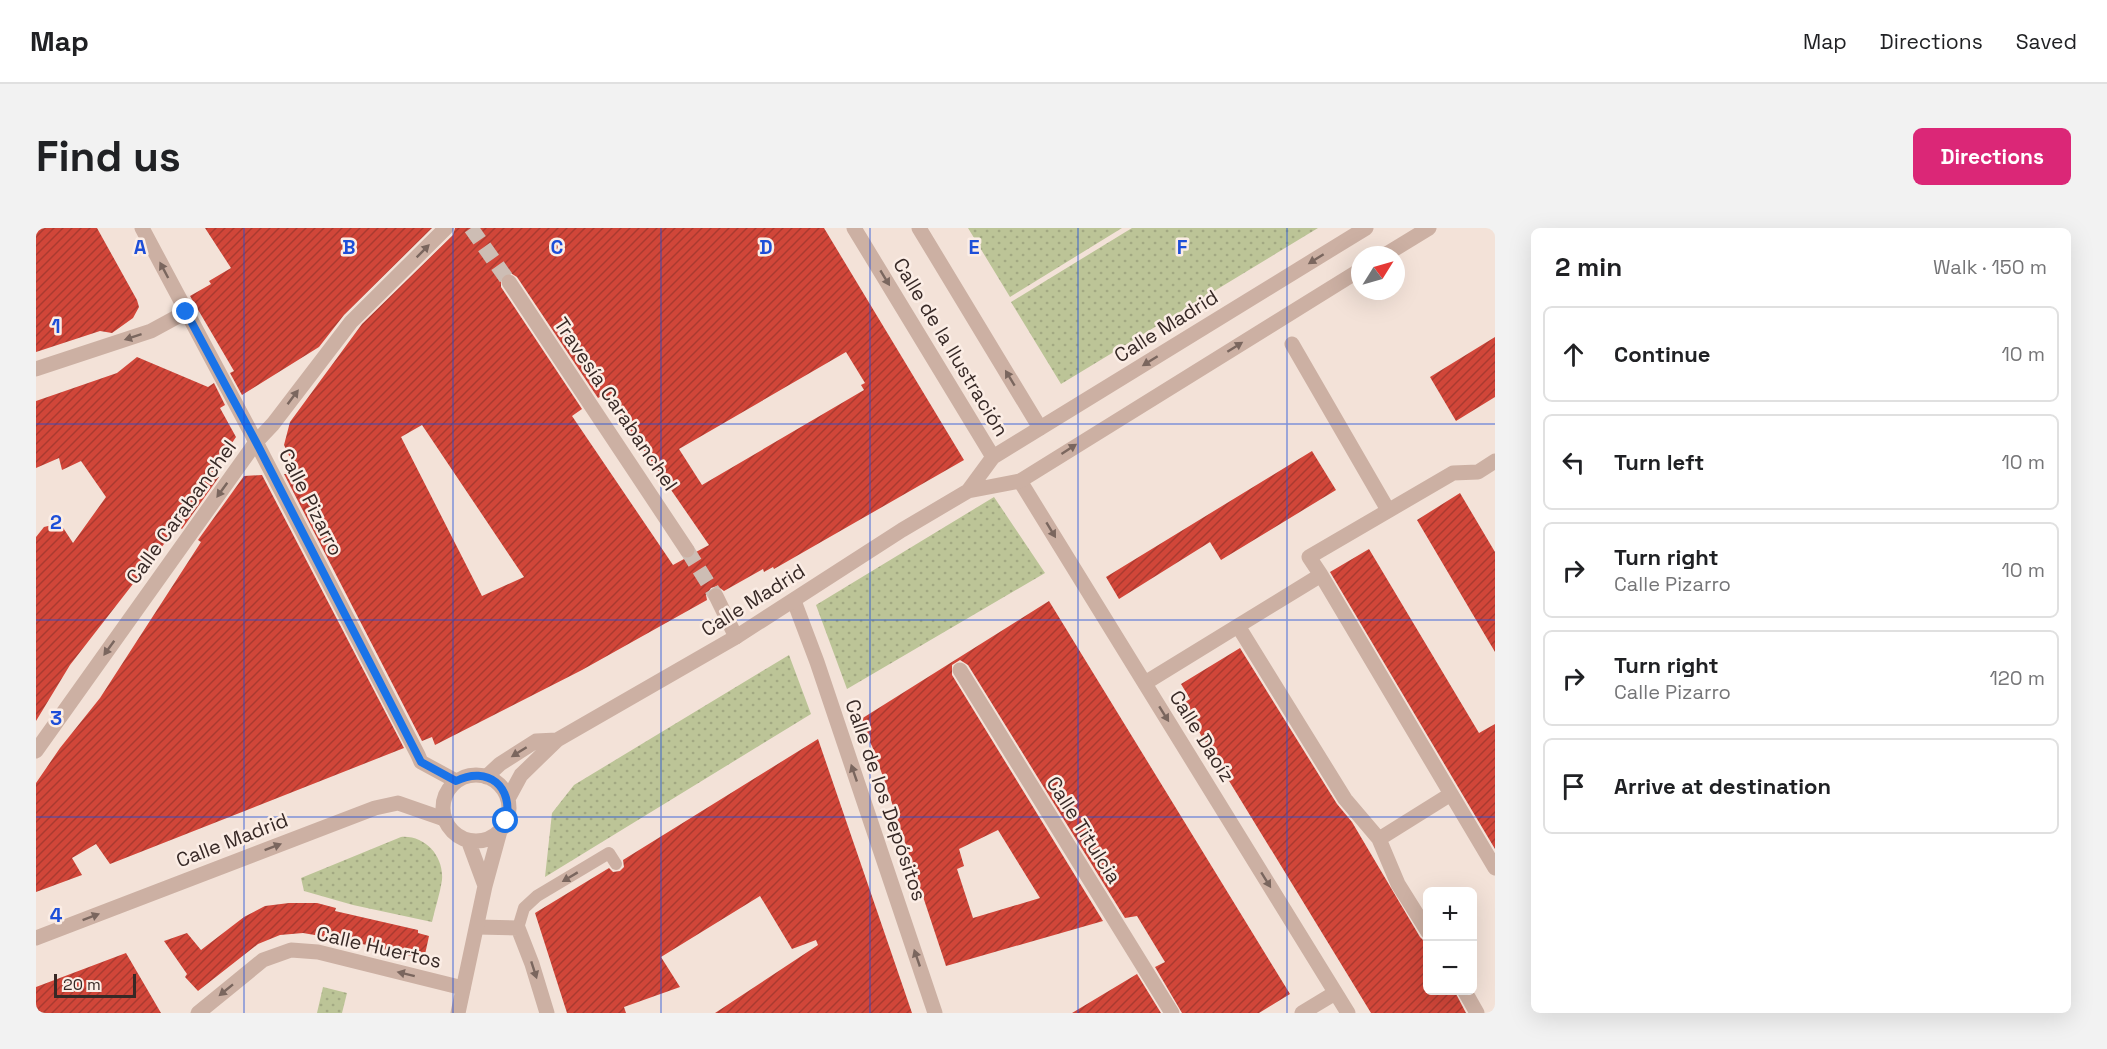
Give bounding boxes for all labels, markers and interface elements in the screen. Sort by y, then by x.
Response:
text: Map [30,23,89,59]
text: Map [1803,28,1847,55]
text: Directions [1880,28,1983,55]
text: Saved [2016,28,2077,55]
button: Directions [1913,128,2071,185]
text: Find us [36,130,181,183]
text: A [134,234,147,260]
text: B [342,234,356,260]
text: C [551,234,564,260]
text: D [759,234,773,260]
text: E [968,234,980,260]
text: F [1177,234,1188,260]
one-way arrow [415,245,429,259]
north arrow [1351,246,1405,300]
text: 2 min [1555,250,1622,284]
street label: Calle de la Ilustración [887,253,1015,441]
one-way arrow [1308,253,1324,264]
text: Walk · 150 m [1933,254,2047,280]
one-way arrow [159,261,169,278]
one-way arrow [879,270,890,286]
street label: Calle Madrid [1109,284,1223,368]
route end [172,298,198,324]
street label: Travesía Carabanchel [548,312,684,496]
text: 1 [51,313,61,339]
one-way arrow [124,332,142,342]
icon: ahead [1557,338,1590,371]
text: Continue [1614,340,1710,368]
one-way arrow [1227,341,1243,352]
text: 10 m [2001,341,2045,367]
one-way arrow [1142,355,1158,366]
one-way arrow [1004,370,1015,386]
one-way arrow [287,389,299,404]
street label: Calle Carabanchel [120,435,242,589]
street label: Calle Pizarro [273,444,349,560]
one-way arrow [1061,444,1077,455]
icon: left [1557,446,1590,479]
text: Turn left [1614,448,1704,476]
text: 10 m [2001,449,2045,475]
one-way arrow [216,481,228,497]
text: 2 [50,509,62,535]
one-way arrow [1045,522,1056,538]
text: Turn right [1614,543,1719,571]
icon: right [1557,554,1590,587]
text: 10 m [2001,557,2045,583]
street label: Calle Madrid [696,558,810,642]
text: Calle Pizarro [1614,571,1731,597]
one-way arrow [103,640,115,656]
text: Turn right [1614,651,1719,679]
icon: right [1557,662,1590,695]
text: 120 m [1989,665,2045,691]
text: Calle Pizarro [1614,679,1731,705]
street label: Calle Daoíz [1164,685,1240,787]
street label: Calle de los Depósitos [839,696,933,904]
text: 3 [50,705,62,731]
one-way arrow [1159,706,1170,722]
one-way arrow [511,747,527,758]
one-way arrow [849,764,859,782]
icon: arrive [1557,770,1590,803]
street label: Calle Titulcia [1041,771,1127,889]
text: Arrive at destination [1614,772,1831,800]
street label: Calle Madrid [172,807,292,873]
route start [492,807,518,833]
one-way arrow [264,842,282,851]
one-way arrow [562,871,578,882]
one-way arrow [1261,872,1272,888]
map controls [1423,887,1477,995]
button: + [1423,887,1477,941]
text: 4 [50,902,63,928]
one-way arrow [82,912,100,922]
street label: Calle Huertos [314,920,444,974]
button: − [1423,941,1477,995]
one-way arrow [911,948,921,966]
one-way arrow [530,961,539,979]
one-way arrow [397,968,415,978]
scale bar [54,971,136,998]
text: 20 m [63,974,101,995]
one-way arrow [219,983,234,996]

